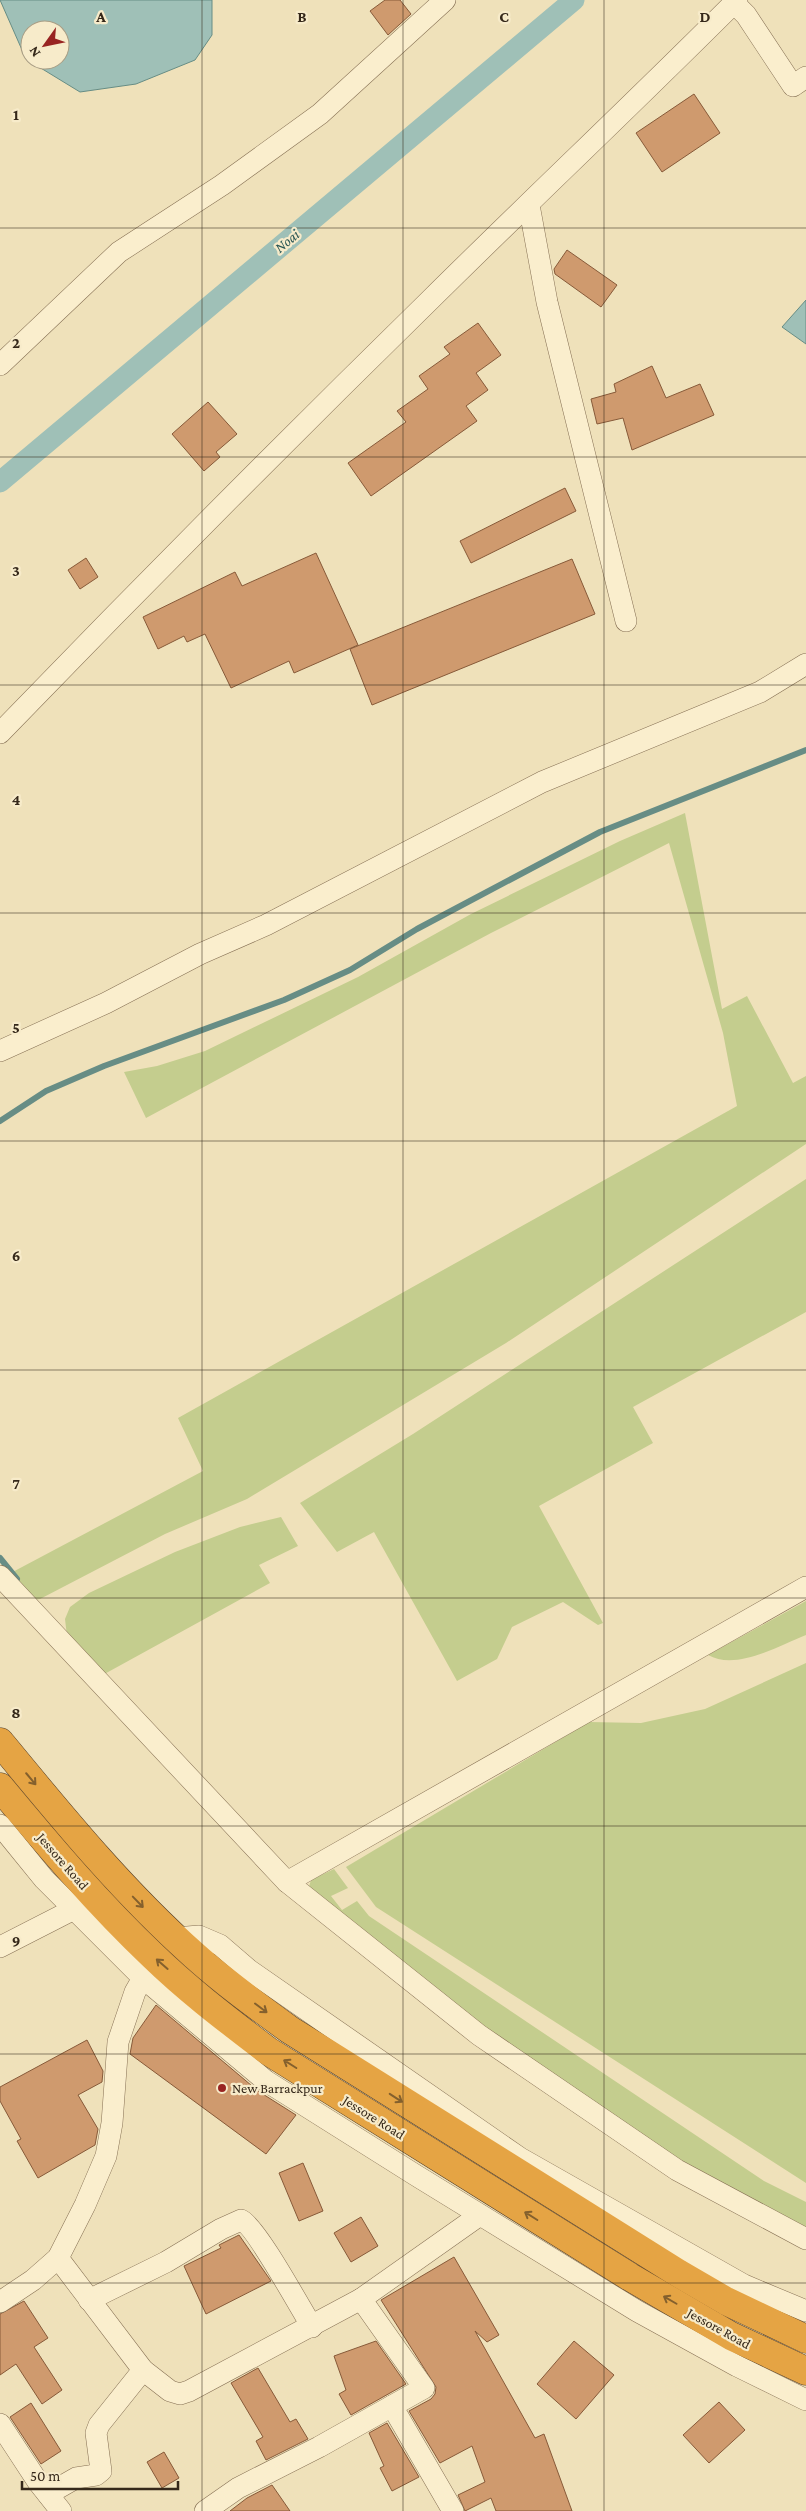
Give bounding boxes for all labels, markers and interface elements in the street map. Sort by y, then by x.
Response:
text: A [95,8,106,25]
text: B [297,8,307,25]
text: C [499,8,509,25]
text: D [699,8,711,25]
north arrow [20,20,70,70]
text: N [25,43,43,60]
text: 1 [13,106,19,123]
water label: Noai [271,225,303,256]
text: 2 [12,334,20,351]
text: 3 [12,562,20,579]
text: 4 [12,791,21,808]
text: 5 [12,1019,20,1036]
text: 6 [12,1247,20,1264]
text: 7 [12,1475,20,1492]
text: 8 [11,1704,21,1721]
one-way arrow [26,1773,37,1786]
street label: Jessore Road [33,1828,92,1893]
one-way arrow [132,1895,144,1908]
text: 9 [12,1932,20,1949]
one-way arrow [155,1958,168,1970]
one-way arrow [254,2003,268,2013]
one-way arrow [283,2059,297,2069]
place label: New Barrackpur [232,2080,323,2096]
marker: New Barrackpur [216,2082,228,2094]
street label: Jessore Road [338,2091,408,2143]
one-way arrow [389,2092,403,2103]
one-way arrow [524,2210,538,2221]
one-way arrow [663,2295,677,2305]
street label: Jessore Road [683,2303,754,2352]
scale bar [22,2458,179,2490]
text: 50 m [30,2468,60,2484]

